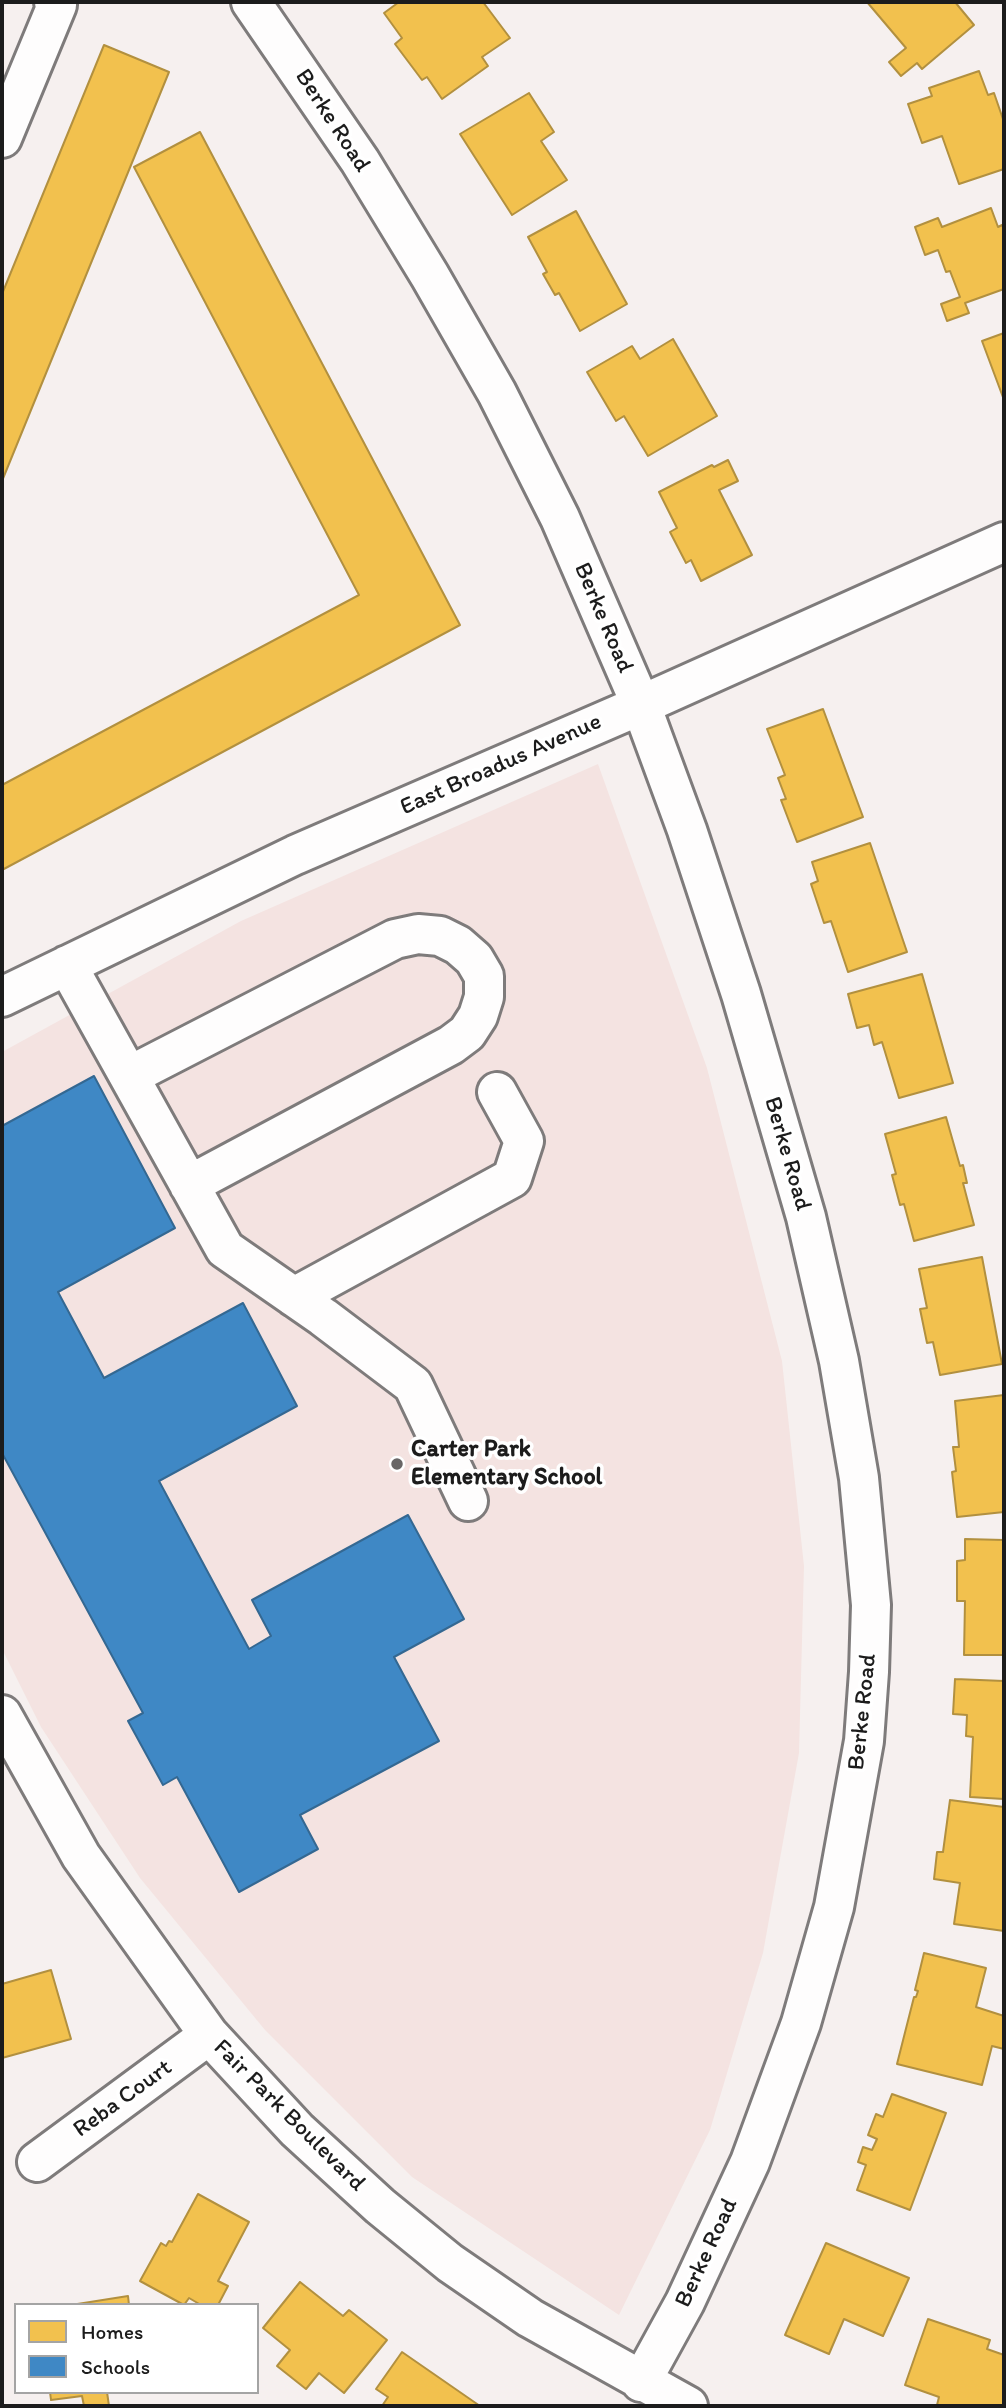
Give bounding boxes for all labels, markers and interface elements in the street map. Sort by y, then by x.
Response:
street label: Berke Road [288,64,376,178]
street label: Berke Road [567,558,639,678]
street label: East Broadus Avenue [396,708,606,822]
street label: Berke Road [757,1094,817,1214]
place label: Carter Park Elementary School [411,1436,602,1492]
marker: Carter Park Elementary School [389,1456,405,1472]
street label: Berke Road [843,1652,883,1772]
street label: Fair Park Boulevard [207,2034,371,2198]
street label: Reba Court [68,2054,178,2144]
street label: Berke Road [669,2194,745,2312]
legend [14,2303,259,2394]
text: Homes [81,2319,143,2344]
text: Schools [81,2354,150,2379]

